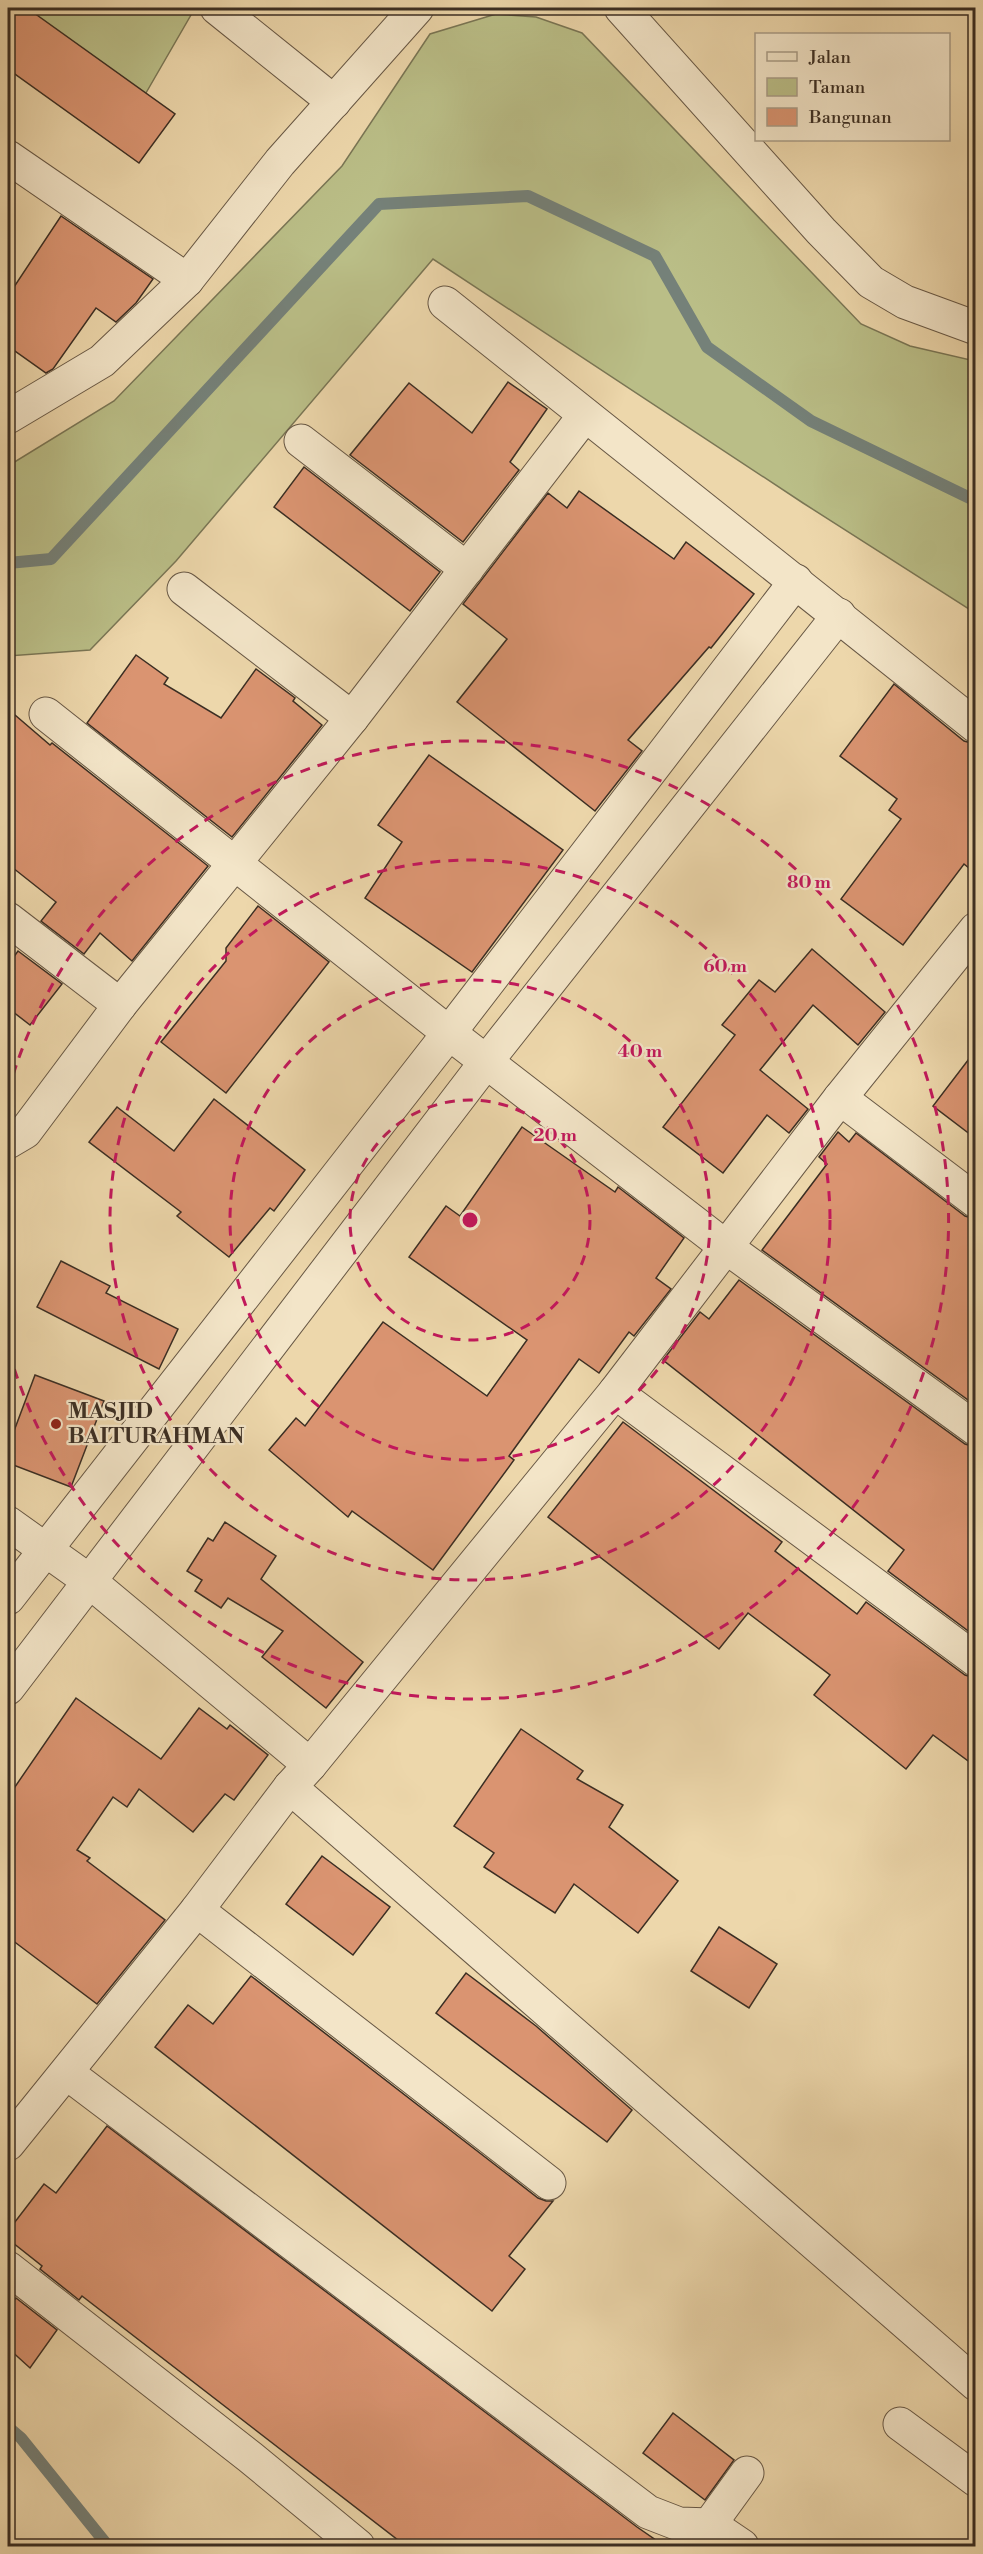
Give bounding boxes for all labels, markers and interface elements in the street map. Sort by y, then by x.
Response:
legend [755,33,950,141]
text: Jalan [808,46,851,69]
text: Taman [809,76,866,99]
text: Bangunan [808,106,892,129]
text: 80 m [787,871,832,894]
text: 60 m [703,955,747,978]
text: 40 m [618,1040,663,1063]
text: 20 m [533,1124,577,1147]
centre of rings [460,1210,480,1230]
place label: MASJID BAITURAHMAN [68,1398,245,1450]
marker: MASJID BAITURAHMAN [49,1417,63,1431]

